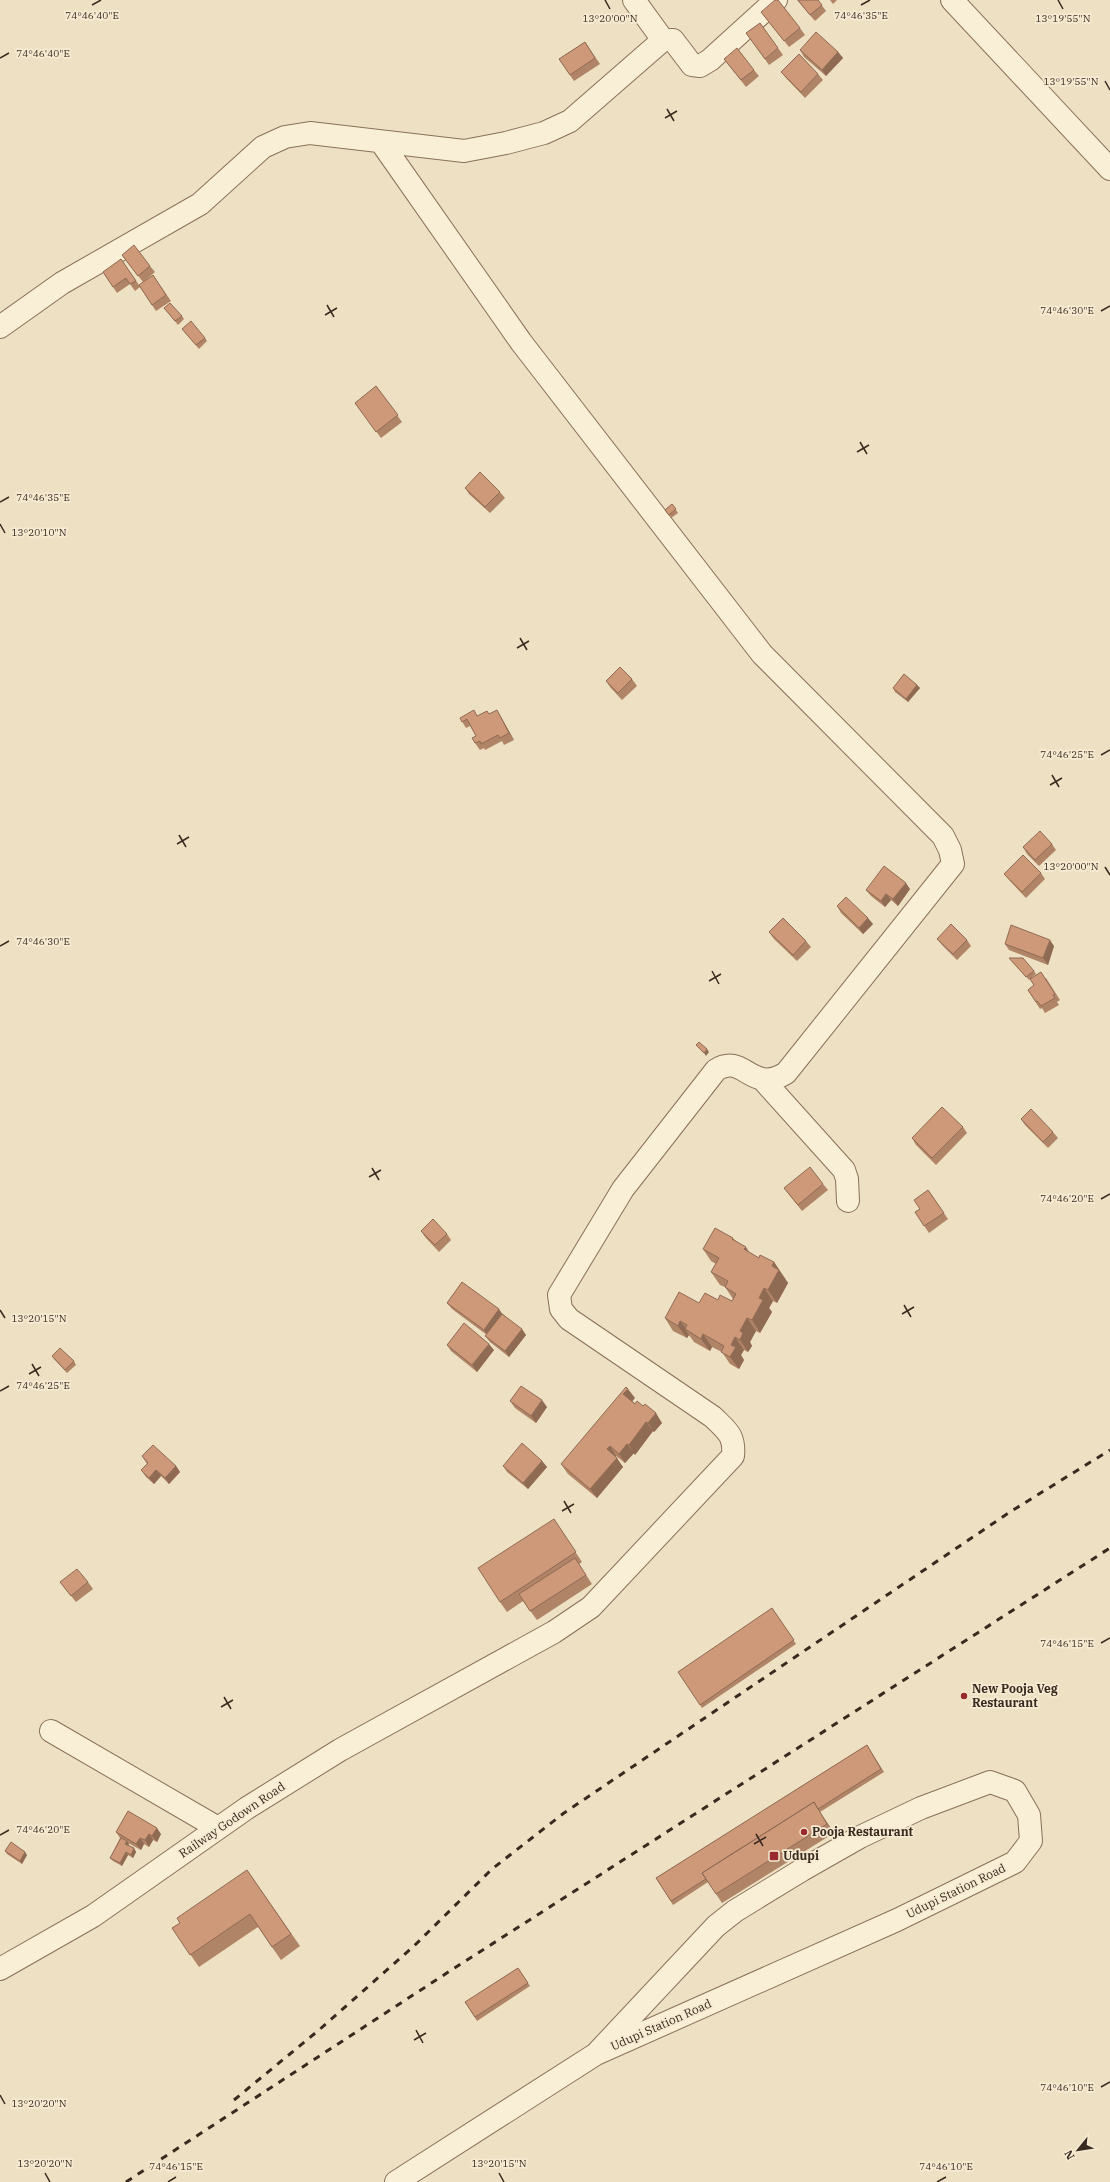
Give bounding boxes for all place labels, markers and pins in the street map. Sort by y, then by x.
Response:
place label: New Pooja Veg Restaurant [972,1681,1058,1710]
marker: New Pooja Veg Restaurant [959,1691,969,1701]
place label: Pooja Restaurant [812,1824,914,1839]
marker: Pooja Restaurant [799,1827,809,1837]
place label: Udupi [783,1848,819,1863]
marker: Udupi [768,1850,780,1862]

